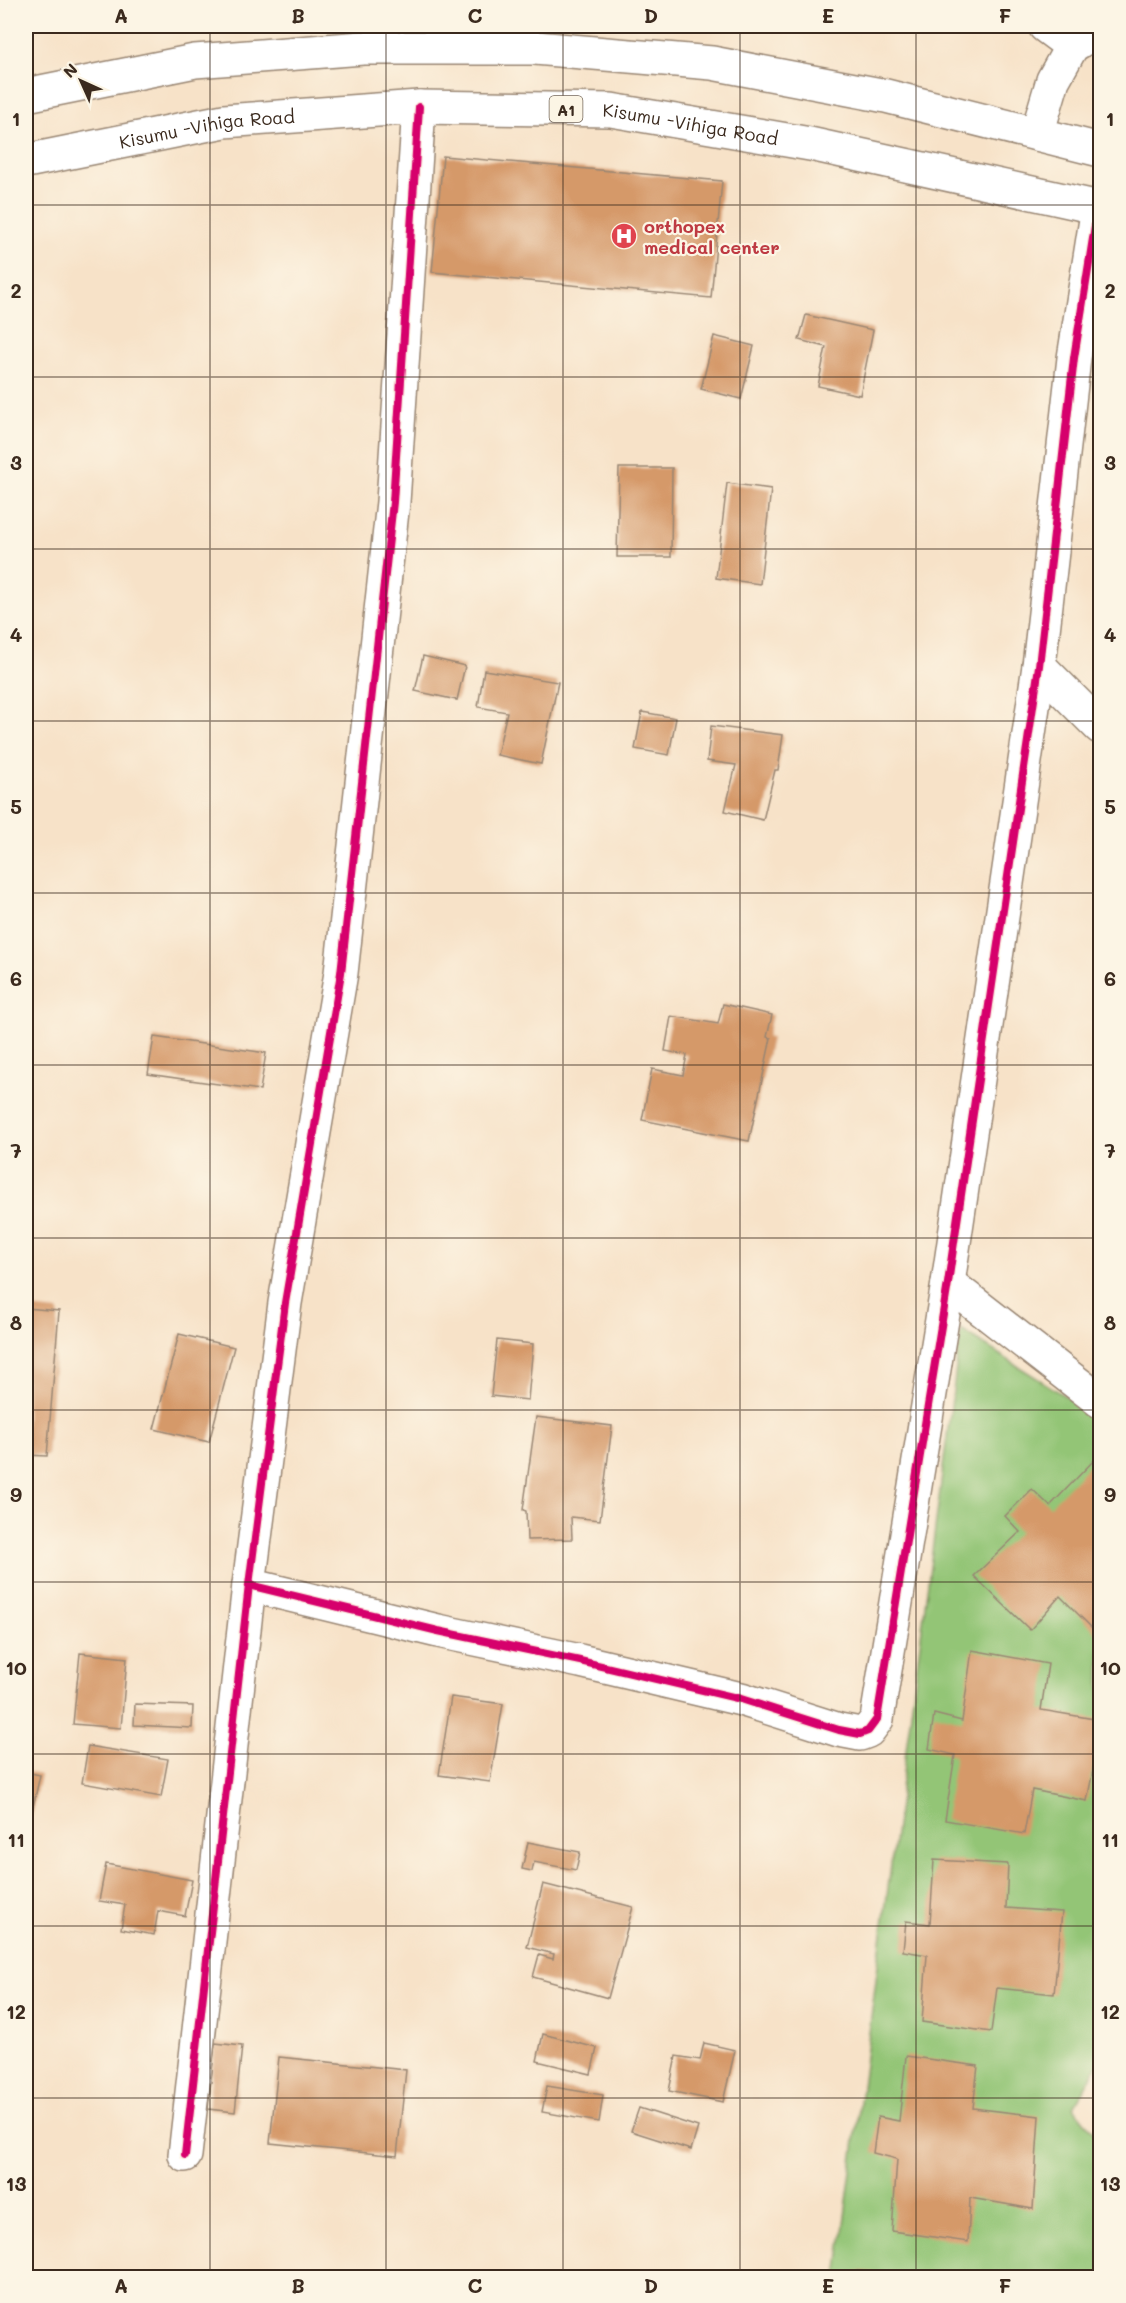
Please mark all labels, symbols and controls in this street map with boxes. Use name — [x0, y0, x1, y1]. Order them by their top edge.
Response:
text: A — [114, 2, 128, 28]
text: B — [291, 2, 305, 28]
text: C — [468, 2, 483, 28]
text: D — [644, 2, 658, 28]
text: E — [822, 2, 834, 28]
text: F — [999, 2, 1012, 28]
north arrow — [51, 51, 111, 111]
text: N — [58, 58, 82, 82]
road number: A1 — [550, 96, 582, 122]
street label: Kisumu -Vihiga Road — [602, 98, 780, 150]
street label: Kisumu -Vihiga Road — [117, 104, 296, 154]
text: 1 — [12, 105, 20, 131]
text: 1 — [1106, 105, 1114, 131]
place label: orthopex medical center — [644, 214, 780, 259]
hospital icon: orthopex medical center — [609, 221, 639, 251]
text: 2 — [10, 277, 22, 303]
text: 2 — [1104, 277, 1116, 303]
text: 3 — [10, 449, 22, 475]
text: 3 — [1104, 449, 1116, 475]
text: 4 — [10, 621, 23, 647]
text: 4 — [1104, 621, 1117, 647]
text: 5 — [10, 793, 22, 819]
text: 5 — [1104, 793, 1116, 819]
text: 6 — [10, 965, 22, 991]
text: 6 — [1104, 965, 1116, 991]
text: 7 — [10, 1137, 22, 1163]
text: 7 — [1104, 1137, 1116, 1163]
text: 8 — [10, 1309, 22, 1335]
text: 8 — [1104, 1309, 1116, 1335]
text: 9 — [10, 1481, 22, 1507]
text: 9 — [1104, 1481, 1116, 1507]
text: 10 — [5, 1654, 27, 1680]
text: 10 — [1099, 1654, 1121, 1680]
text: 11 — [7, 1826, 25, 1852]
text: 11 — [1101, 1826, 1119, 1852]
text: 12 — [6, 1998, 26, 2024]
text: 12 — [1100, 1998, 1120, 2024]
text: 13 — [6, 2170, 26, 2196]
text: 13 — [1100, 2170, 1120, 2196]
text: A — [114, 2272, 128, 2298]
text: B — [291, 2272, 305, 2298]
text: C — [468, 2272, 483, 2298]
text: D — [644, 2272, 658, 2298]
text: E — [822, 2272, 834, 2298]
text: F — [999, 2272, 1012, 2298]

